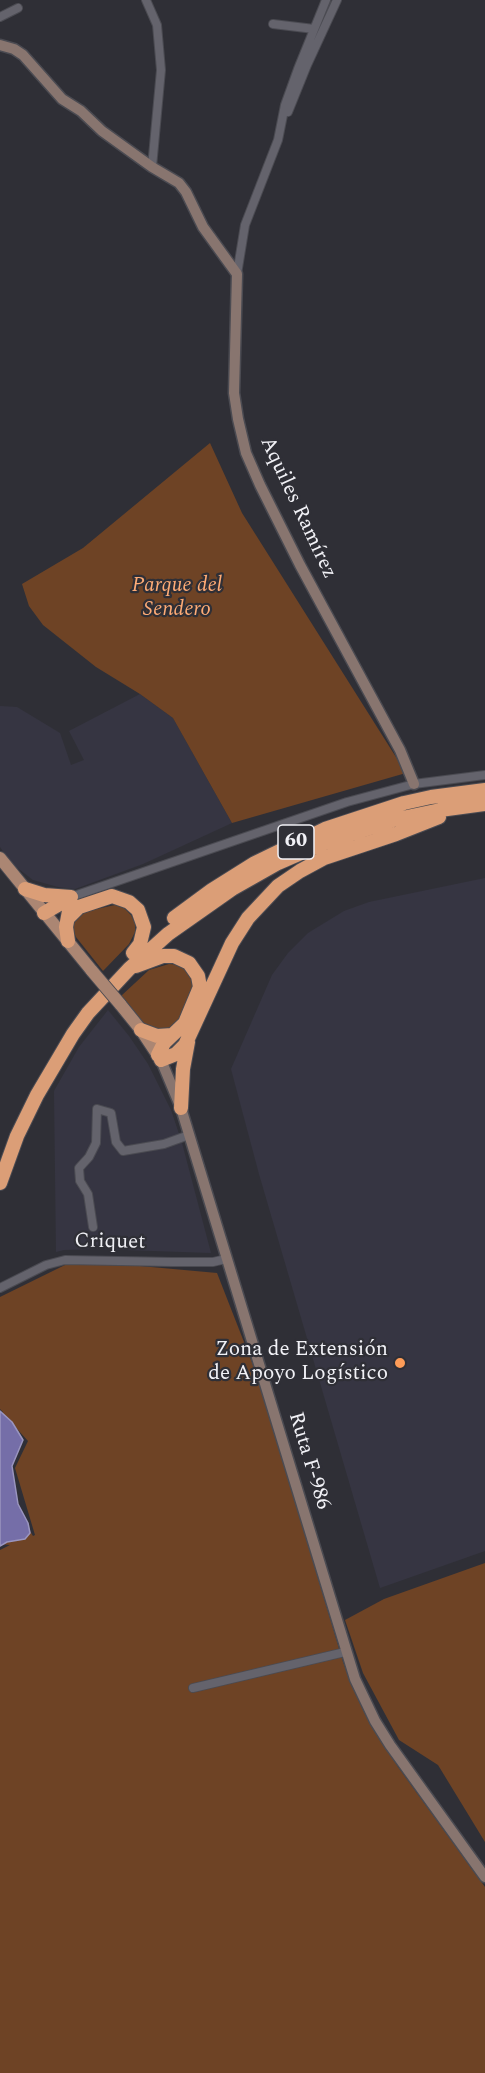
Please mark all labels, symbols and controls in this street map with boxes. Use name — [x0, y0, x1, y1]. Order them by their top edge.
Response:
street label: Aquiles Ramírez — [253, 433, 341, 583]
park label: Parque del Sendero — [132, 574, 222, 624]
road number: 60 — [278, 825, 314, 859]
street label: Criquet — [74, 1230, 146, 1256]
place label: Zona de Extensión de Apoyo Logístico — [208, 1338, 388, 1388]
marker: Zona de Extensión de Apoyo Logístico — [393, 1356, 407, 1370]
street label: Ruta F-986 — [281, 1409, 335, 1513]

